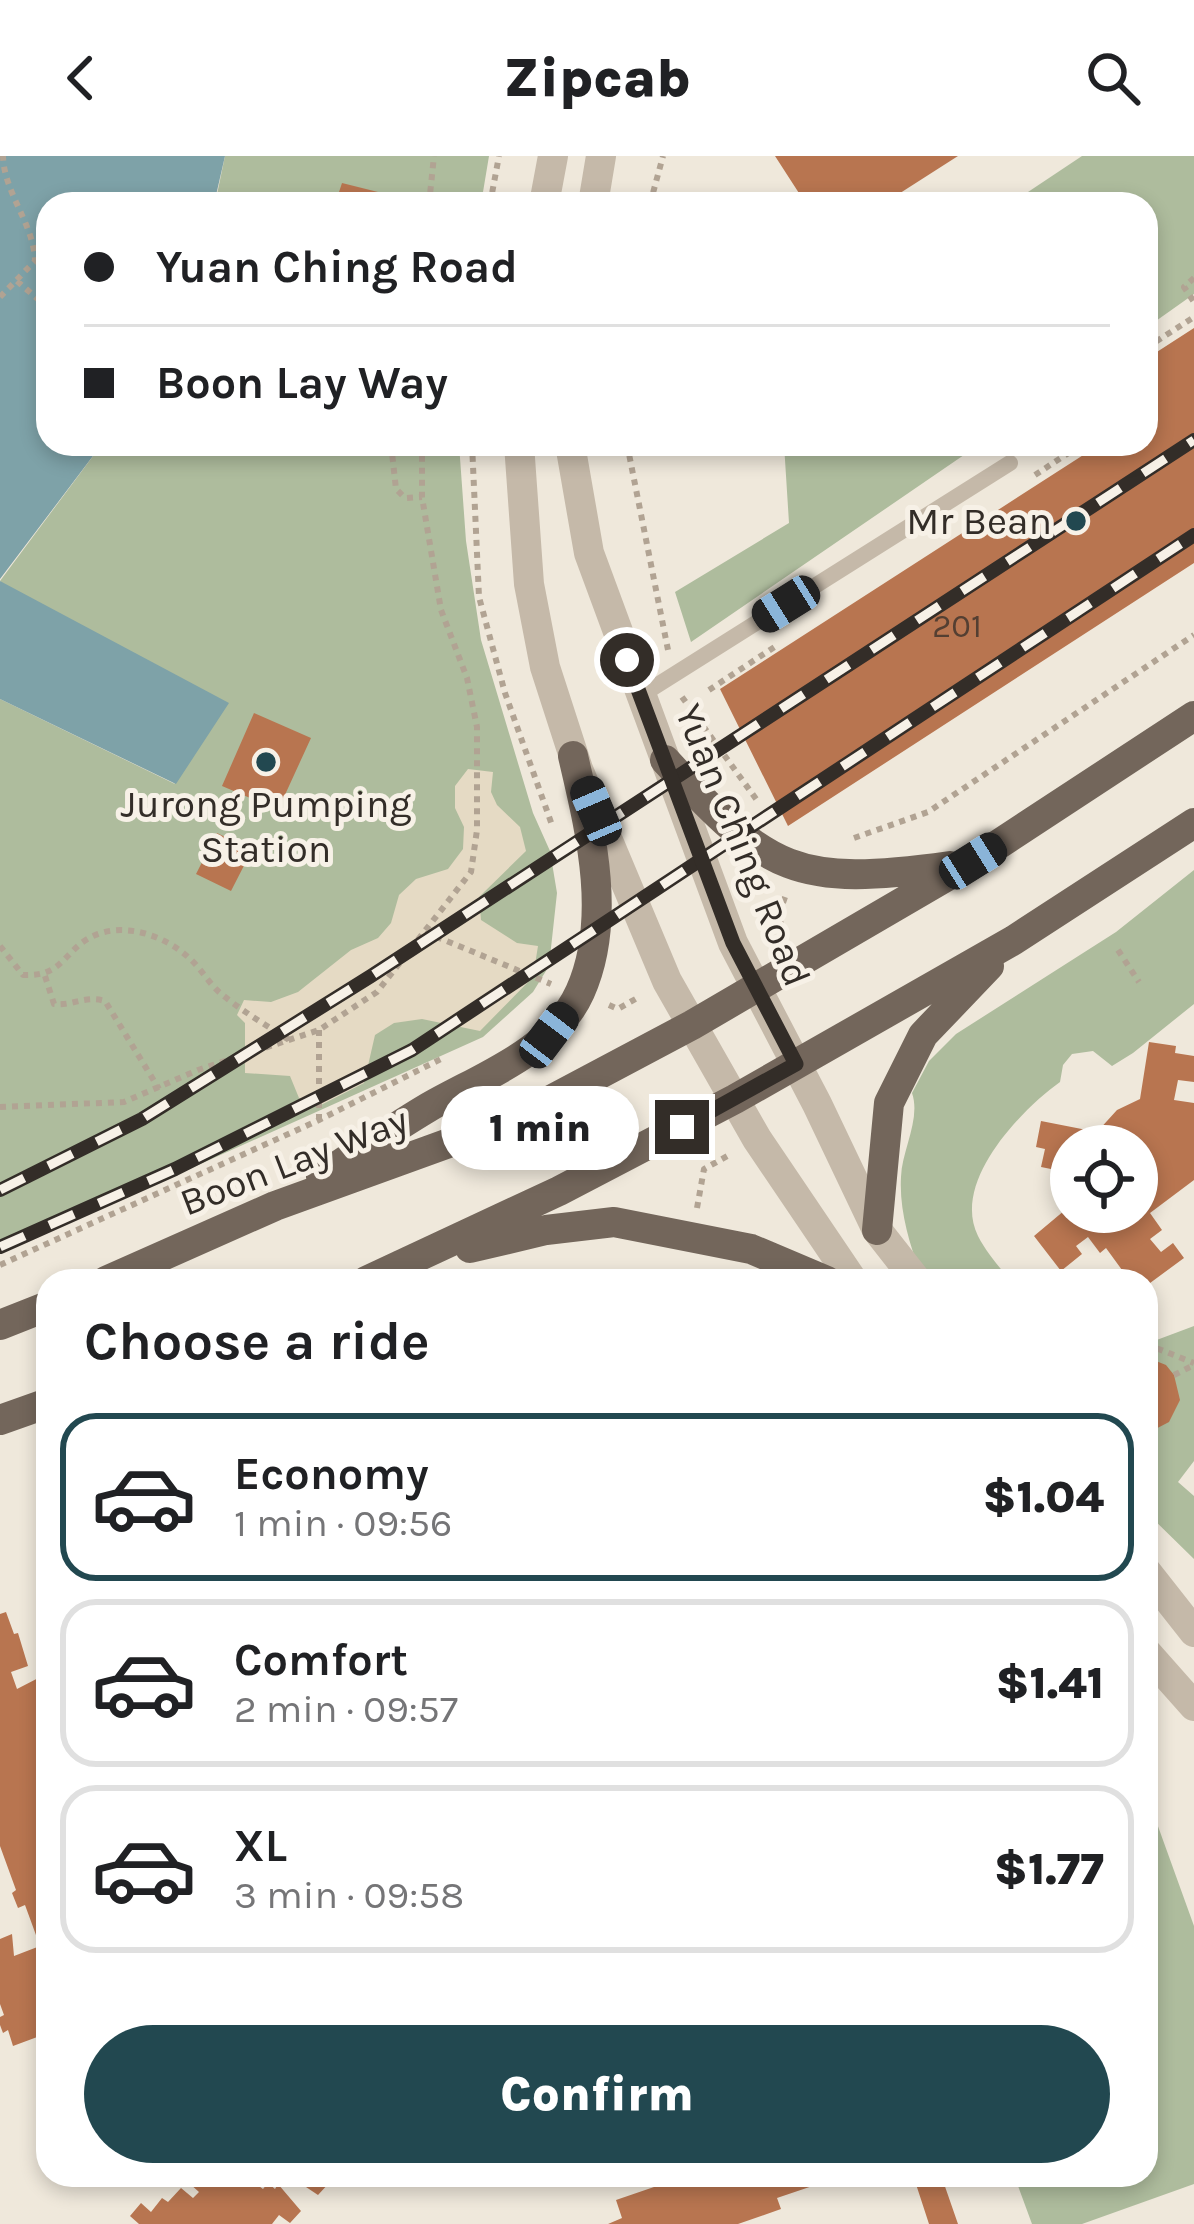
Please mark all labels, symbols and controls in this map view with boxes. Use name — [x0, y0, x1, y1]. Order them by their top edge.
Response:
icon: back — [48, 45, 114, 111]
icon: search — [1080, 45, 1146, 111]
text: Zipcab — [503, 46, 691, 110]
text: Yuan Ching Road — [156, 241, 518, 293]
text: Boon Lay Way — [156, 357, 448, 409]
place label: Mr Bean — [906, 498, 1052, 544]
marker: Mr Bean — [1063, 508, 1089, 534]
car — [746, 570, 826, 638]
house number: 201 — [932, 607, 982, 645]
route start — [600, 633, 654, 687]
street label: Yuan Ching Road — [665, 697, 821, 993]
marker: Jurong Pumping Station — [253, 749, 279, 775]
car — [565, 771, 627, 851]
place label: Jurong Pumping Station — [120, 781, 412, 872]
car — [933, 827, 1013, 895]
car — [513, 995, 585, 1075]
callout: 1 min — [442, 1085, 640, 1169]
street label: Boon Lay Way — [174, 1097, 414, 1225]
route end — [655, 1100, 709, 1154]
text: 1 min — [489, 1105, 591, 1151]
map controls — [1050, 1125, 1158, 1233]
button: locate — [1050, 1125, 1158, 1233]
text: Choose a ride — [84, 1309, 430, 1373]
icon: car — [90, 1443, 198, 1551]
text: Economy — [234, 1448, 429, 1500]
text: $1.04 — [983, 1471, 1104, 1523]
text: 1 min · 09:56 — [234, 1500, 452, 1546]
icon: car — [90, 1629, 198, 1737]
text: Comfort — [234, 1634, 408, 1686]
text: $1.41 — [996, 1657, 1104, 1709]
text: 2 min · 09:57 — [234, 1686, 458, 1732]
icon: car — [90, 1815, 198, 1923]
text: XL — [234, 1820, 287, 1872]
text: $1.77 — [994, 1843, 1104, 1895]
text: 3 min · 09:58 — [234, 1872, 464, 1918]
button: Confirm — [84, 2025, 1110, 2163]

